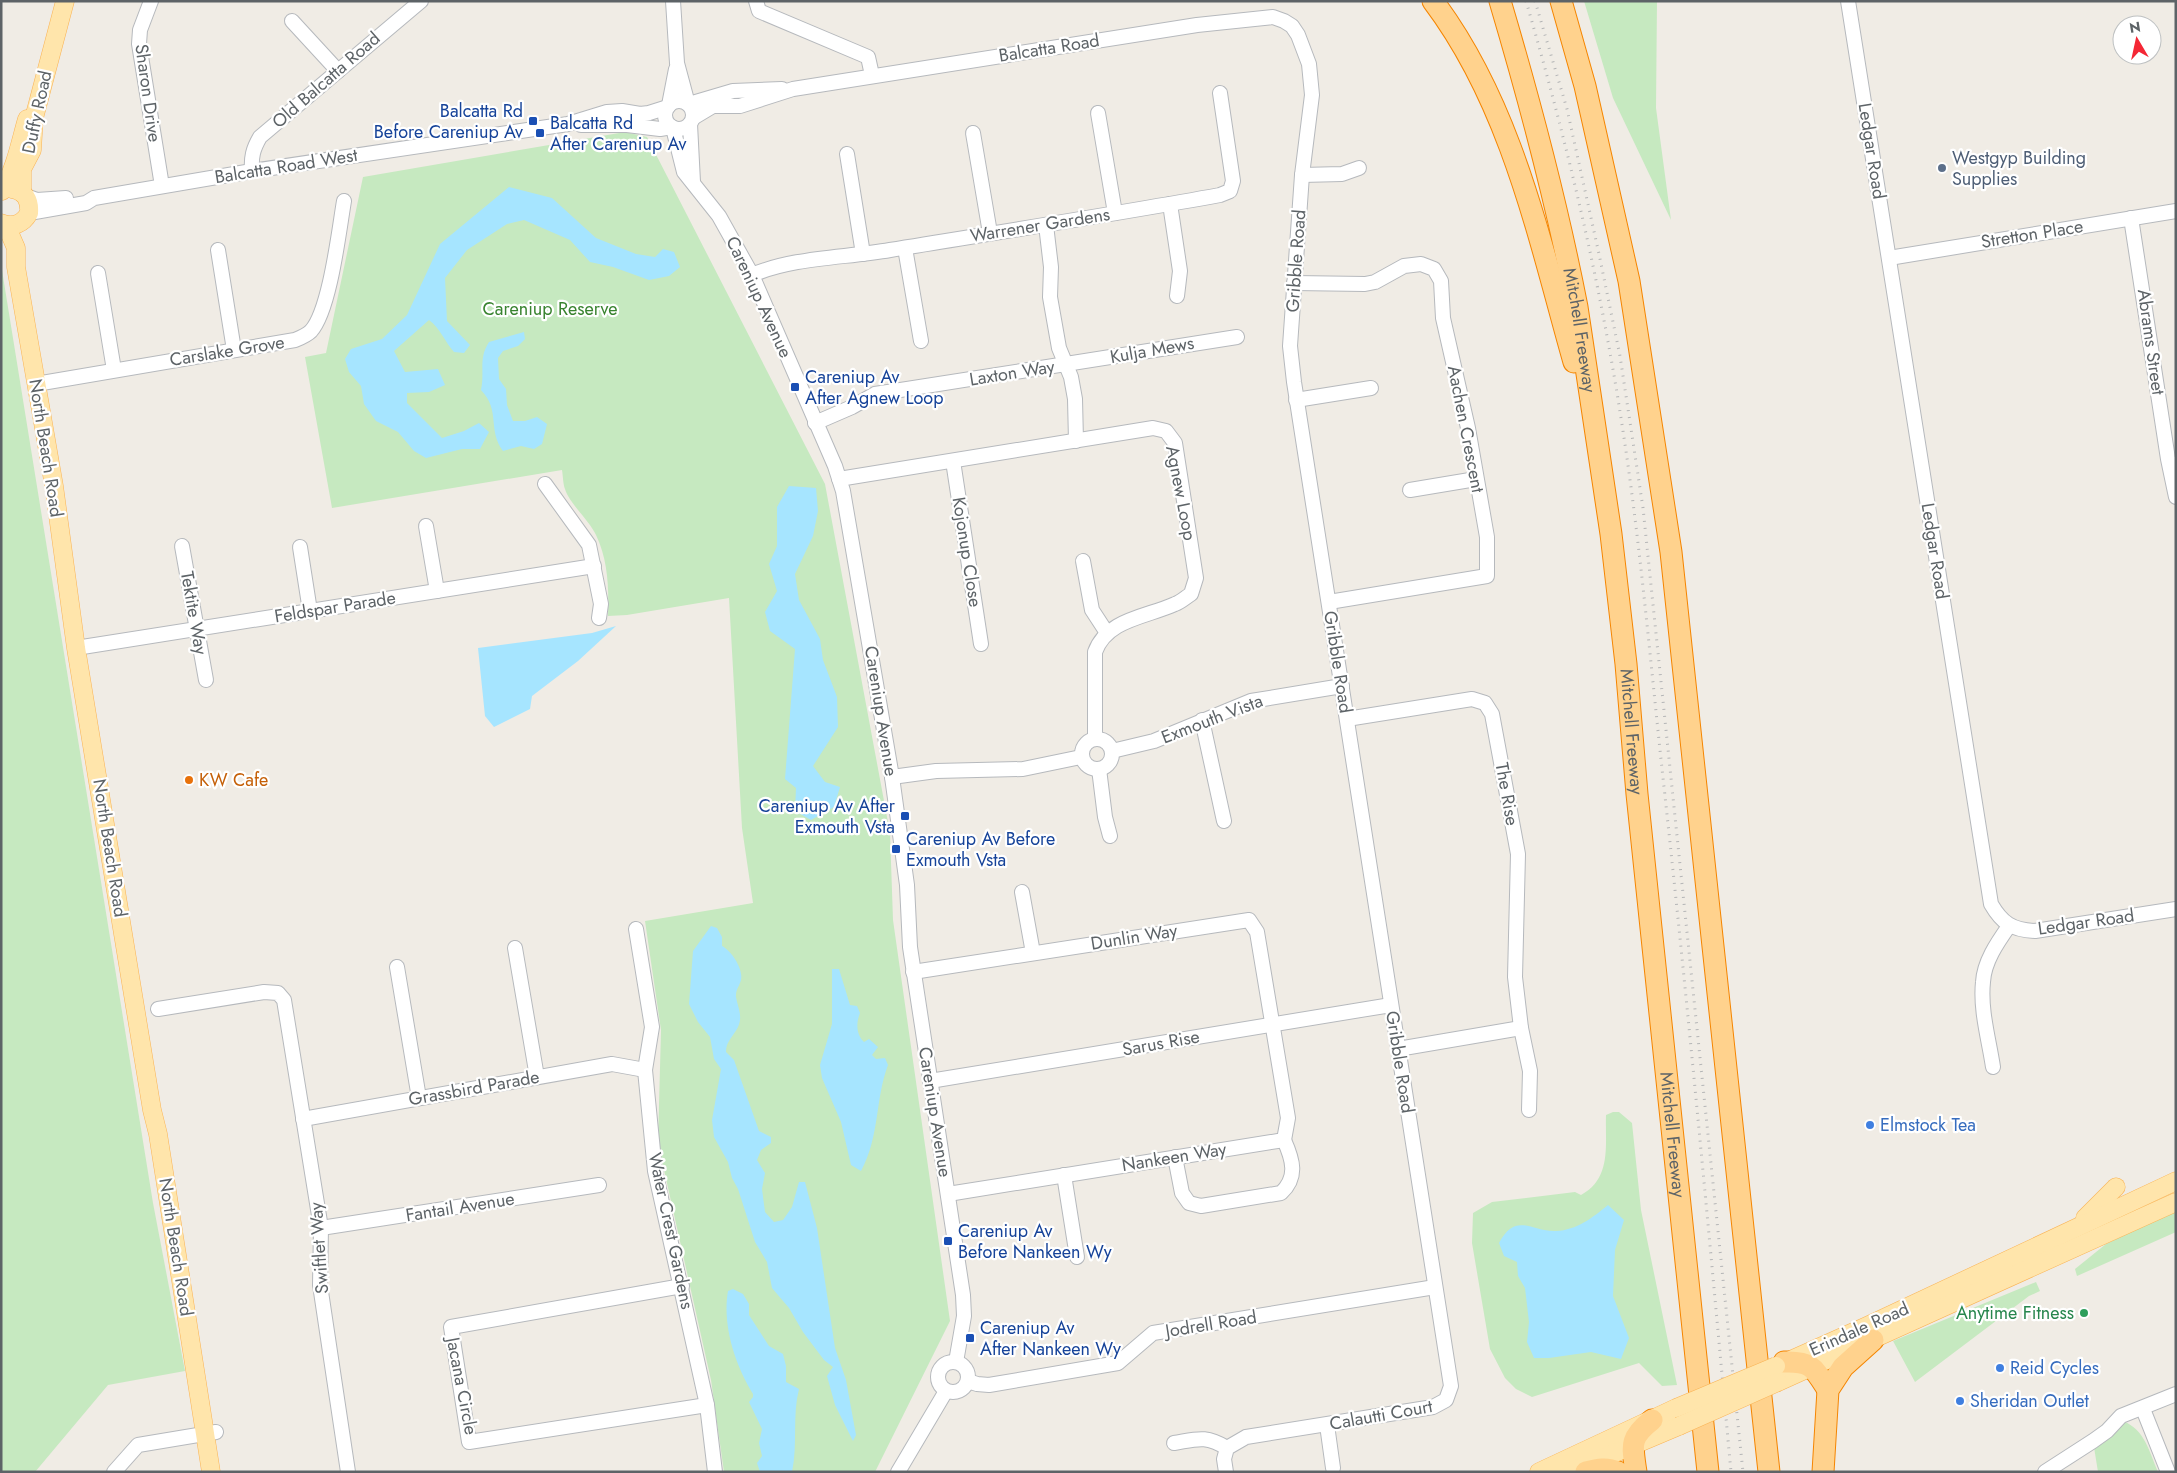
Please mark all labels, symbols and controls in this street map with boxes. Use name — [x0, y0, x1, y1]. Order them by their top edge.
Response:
north arrow — [2112, 15, 2162, 65]
text: N — [2128, 16, 2142, 38]
street label: Old Balcatta Road — [266, 26, 386, 134]
street label: Balcatta Road — [997, 27, 1101, 69]
street label: Sharon Drive — [128, 42, 168, 144]
street label: Duffy Road — [16, 68, 58, 156]
place label: Balcatta Rd Before Careniup Av — [374, 98, 523, 145]
street label: Ledgar Road — [1852, 101, 1892, 201]
place label: Balcatta Rd After Careniup Av — [550, 110, 687, 157]
marker: Balcatta Rd Before Careniup Av — [527, 115, 539, 127]
marker: Balcatta Rd After Careniup Av — [534, 127, 546, 139]
street label: Balcatta Road West — [213, 142, 360, 190]
place label: Westgyp Building Supplies — [1952, 145, 2086, 192]
marker: Westgyp Building Supplies — [1936, 162, 1948, 174]
street label: Warrener Gardens — [968, 201, 1112, 249]
street label: Gribble Road — [1279, 209, 1313, 313]
street label: Stretton Place — [1979, 213, 2085, 255]
street label: Careniup Avenue — [719, 232, 799, 362]
street label: Mitchell Freeway — [1556, 265, 1603, 395]
street label: Abrams Street — [2131, 287, 2171, 397]
park label: Careniup Reserve — [483, 296, 617, 322]
street label: Carslake Grove — [168, 329, 286, 373]
street label: Kulja Mews — [1108, 330, 1196, 370]
street label: Laxton Way — [968, 353, 1056, 393]
street label: Aachen Crescent — [1441, 363, 1491, 496]
place label: Careniup Av After Agnew Loop — [805, 364, 943, 411]
street label: North Beach Road — [22, 377, 70, 519]
marker: Careniup Av After Agnew Loop — [789, 381, 801, 393]
street label: Agnew Loop — [1159, 443, 1203, 543]
street label: Kojonup Close — [945, 495, 989, 609]
street label: Ledgar Road — [1915, 501, 1955, 601]
street label: Tektite Way — [174, 569, 214, 657]
street label: Feldspar Parade — [273, 585, 397, 629]
street label: Gribble Road — [1317, 609, 1359, 715]
street label: Careniup Avenue — [858, 644, 904, 778]
street label: Mitchell Freeway — [1613, 668, 1650, 796]
street label: Exmouth Vista — [1158, 688, 1266, 750]
street label: The Rise — [1489, 760, 1525, 828]
place label: KW Cafe — [199, 767, 268, 793]
marker: KW Cafe — [183, 774, 195, 786]
street label: North Beach Road — [86, 777, 134, 919]
place label: Careniup Av After Exmouth Vsta — [759, 793, 896, 840]
marker: Careniup Av After Exmouth Vsta — [899, 810, 911, 822]
place label: Careniup Av Before Exmouth Vsta — [906, 826, 1055, 873]
marker: Careniup Av Before Exmouth Vsta — [890, 843, 902, 855]
street label: Ledgar Road — [2036, 902, 2136, 942]
street label: Dunlin Way — [1089, 917, 1179, 957]
street label: Gribble Road — [1379, 1009, 1421, 1115]
street label: Sarus Rise — [1120, 1023, 1202, 1063]
street label: Careniup Avenue — [912, 1045, 958, 1179]
street label: Grassbird Parade — [407, 1064, 541, 1112]
street label: Mitchell Freeway — [1653, 1071, 1692, 1199]
place label: Elmstock Tea — [1880, 1112, 1976, 1138]
marker: Elmstock Tea — [1864, 1119, 1876, 1131]
street label: Nankeen Way — [1120, 1136, 1228, 1178]
street label: Water Crest Gardens — [642, 1150, 700, 1312]
street label: North Beach Road — [152, 1176, 200, 1318]
street label: Fantail Avenue — [404, 1186, 516, 1228]
street label: Swiftlet Way — [303, 1201, 335, 1295]
place label: Careniup Av Before Nankeen Wy — [958, 1218, 1112, 1265]
marker: Careniup Av Before Nankeen Wy — [942, 1235, 954, 1247]
street label: Erindale Road — [1805, 1295, 1913, 1363]
place label: Anytime Fitness — [1956, 1300, 2074, 1326]
street label: Jodrell Road — [1162, 1304, 1259, 1344]
marker: Anytime Fitness — [2078, 1307, 2090, 1319]
place label: Careniup Av After Nankeen Wy — [980, 1315, 1121, 1362]
marker: Careniup Av After Nankeen Wy — [964, 1332, 976, 1344]
street label: Jacana Circle — [439, 1333, 484, 1437]
place label: Reid Cycles — [2010, 1355, 2099, 1381]
marker: Reid Cycles — [1994, 1362, 2006, 1374]
place label: Sheridan Outlet — [1970, 1388, 2090, 1414]
street label: Calautti Court — [1328, 1393, 1435, 1437]
marker: Sheridan Outlet — [1954, 1395, 1966, 1407]

